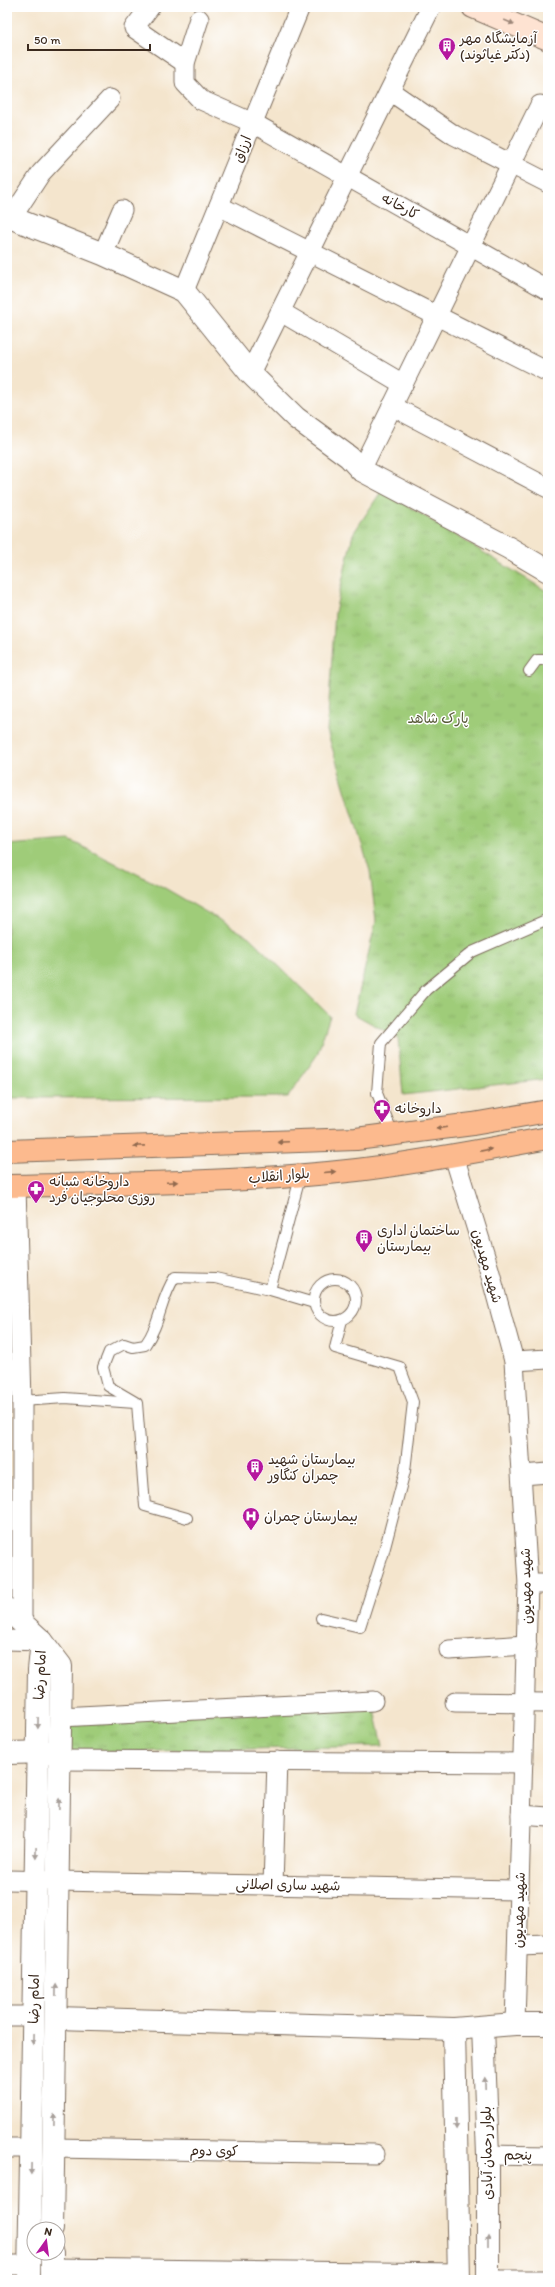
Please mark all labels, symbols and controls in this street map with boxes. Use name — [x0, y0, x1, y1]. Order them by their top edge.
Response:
one-way arrow — [503, 20, 515, 26]
scale bar — [28, 26, 150, 52]
place label: آزمایشگاه مهر (دکتر غیاثوند) — [459, 30, 537, 63]
text: 50 m — [34, 33, 60, 47]
building icon: آزمایشگاه مهر (دکتر غیاثوند) — [437, 36, 457, 61]
street label: ارزاق — [229, 133, 255, 165]
street label: کارخانه — [378, 189, 422, 223]
park label: پارک شاهد — [407, 710, 469, 728]
pharmacy icon: داروخانه — [372, 1098, 392, 1123]
place label: داروخانه — [395, 1100, 442, 1118]
one-way arrow — [434, 1125, 447, 1132]
one-way arrow — [277, 1139, 289, 1146]
one-way arrow — [133, 1143, 145, 1150]
one-way arrow — [480, 1147, 492, 1153]
street label: بلوار انقلاب — [248, 1165, 310, 1187]
one-way arrow — [324, 1168, 336, 1175]
place label: داروخانه شبانه روزی محلوجیان فرد — [49, 1173, 155, 1207]
pharmacy icon: داروخانه شبانه روزی محلوجیان فرد — [26, 1179, 46, 1204]
one-way arrow — [166, 1179, 179, 1185]
place label: ساختمان اداری بیمارستان — [377, 1222, 460, 1255]
street label: شهید مهدیون — [468, 1227, 506, 1305]
building icon: ساختمان اداری بیمارستان — [354, 1228, 374, 1253]
place label: بیمارستان شهید چمران کنگاور — [267, 1451, 356, 1485]
building icon: بیمارستان شهید چمران کنگاور — [245, 1457, 265, 1482]
hospital icon: بیمارستان چمران — [241, 1506, 261, 1531]
place label: بیمارستان چمران — [264, 1508, 358, 1526]
street label: شهید مهدیون — [517, 1548, 535, 1624]
street label: امام رضا — [30, 1650, 52, 1700]
one-way arrow — [35, 1717, 41, 1730]
one-way arrow — [56, 1797, 62, 1810]
one-way arrow — [33, 1847, 39, 1860]
street label: شهید مهدیون — [509, 1872, 529, 1948]
street label: شهید ساری اصلانی — [235, 1876, 341, 1894]
street label: امام رضا — [25, 1974, 45, 2024]
one-way arrow — [53, 1983, 59, 1996]
one-way arrow — [30, 2033, 36, 2046]
one-way arrow — [482, 2076, 488, 2089]
street label: بلوار رحمان آبادی — [478, 2106, 496, 2200]
one-way arrow — [51, 2113, 57, 2126]
one-way arrow — [453, 2118, 459, 2131]
street label: کوی دوم — [189, 2142, 239, 2162]
street label: پنجم — [504, 2146, 532, 2166]
one-way arrow — [28, 2163, 34, 2176]
north arrow — [26, 2221, 66, 2261]
text: N — [43, 2225, 53, 2239]
one-way arrow — [485, 2234, 491, 2247]

